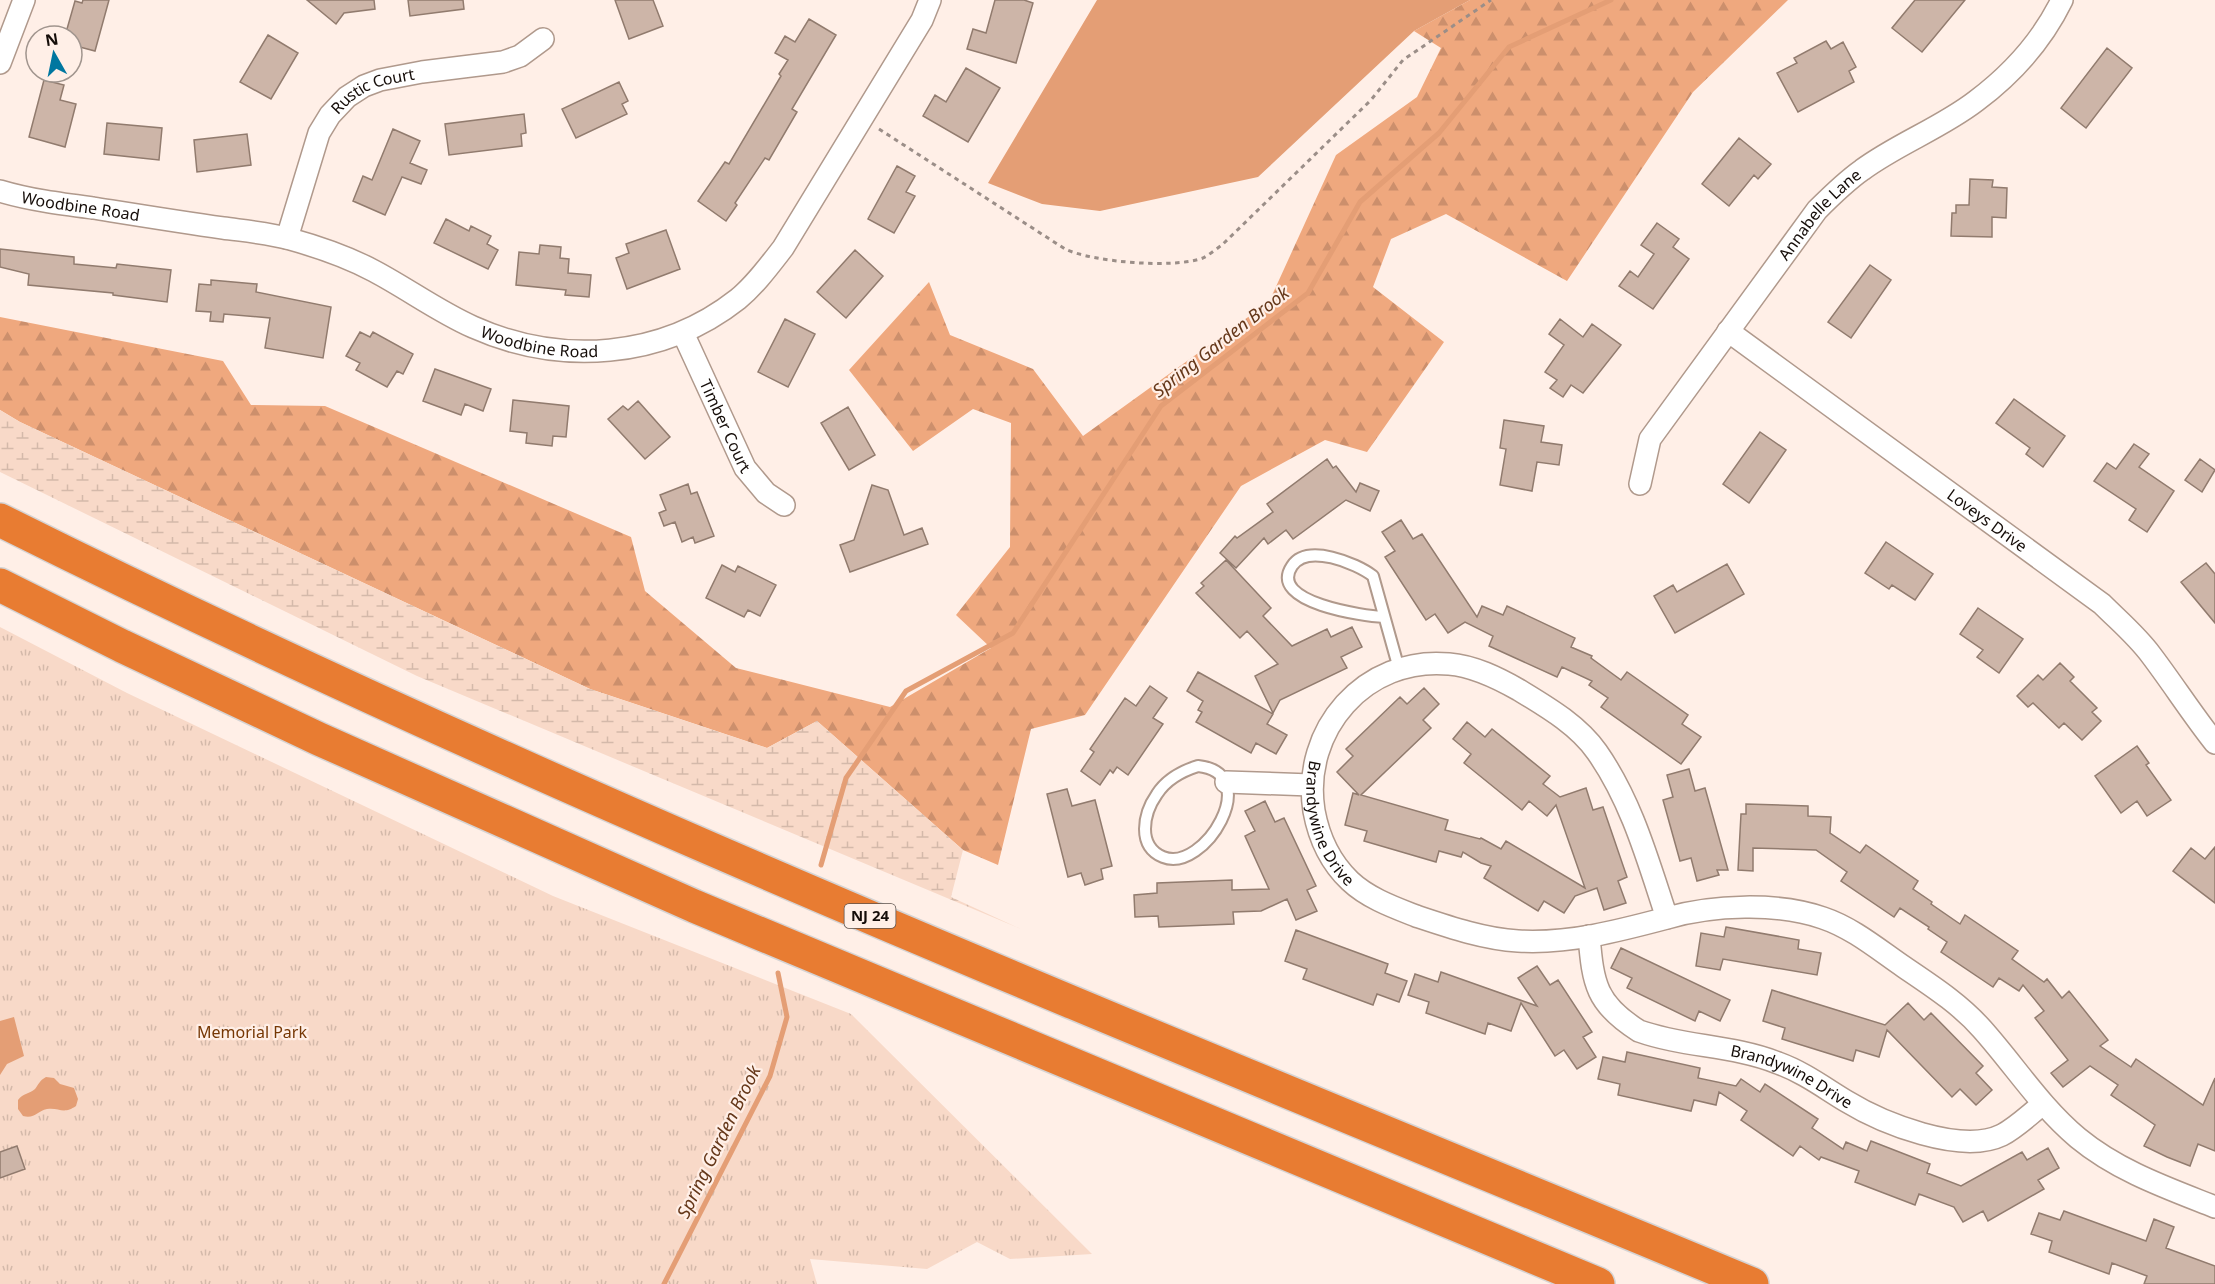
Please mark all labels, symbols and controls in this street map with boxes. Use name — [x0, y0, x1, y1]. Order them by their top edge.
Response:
north arrow — [24, 24, 84, 84]
text: N — [44, 27, 60, 51]
street label: Rustic Court — [326, 63, 416, 119]
street label: Annabelle Lane — [1773, 164, 1865, 264]
street label: Woodbine Road — [19, 186, 141, 226]
water label: Spring Garden Brook — [1147, 280, 1295, 402]
street label: Woodbine Road — [478, 320, 599, 362]
street label: Timber Court — [695, 376, 756, 478]
street label: Loveys Drive — [1943, 484, 2032, 557]
street label: Brandywine Drive — [1301, 759, 1359, 891]
road number: NJ 24 — [844, 904, 896, 928]
park label: Memorial Park — [197, 1021, 307, 1043]
street label: Brandywine Drive — [1729, 1039, 1857, 1114]
water label: Spring Garden Brook — [671, 1060, 766, 1222]

